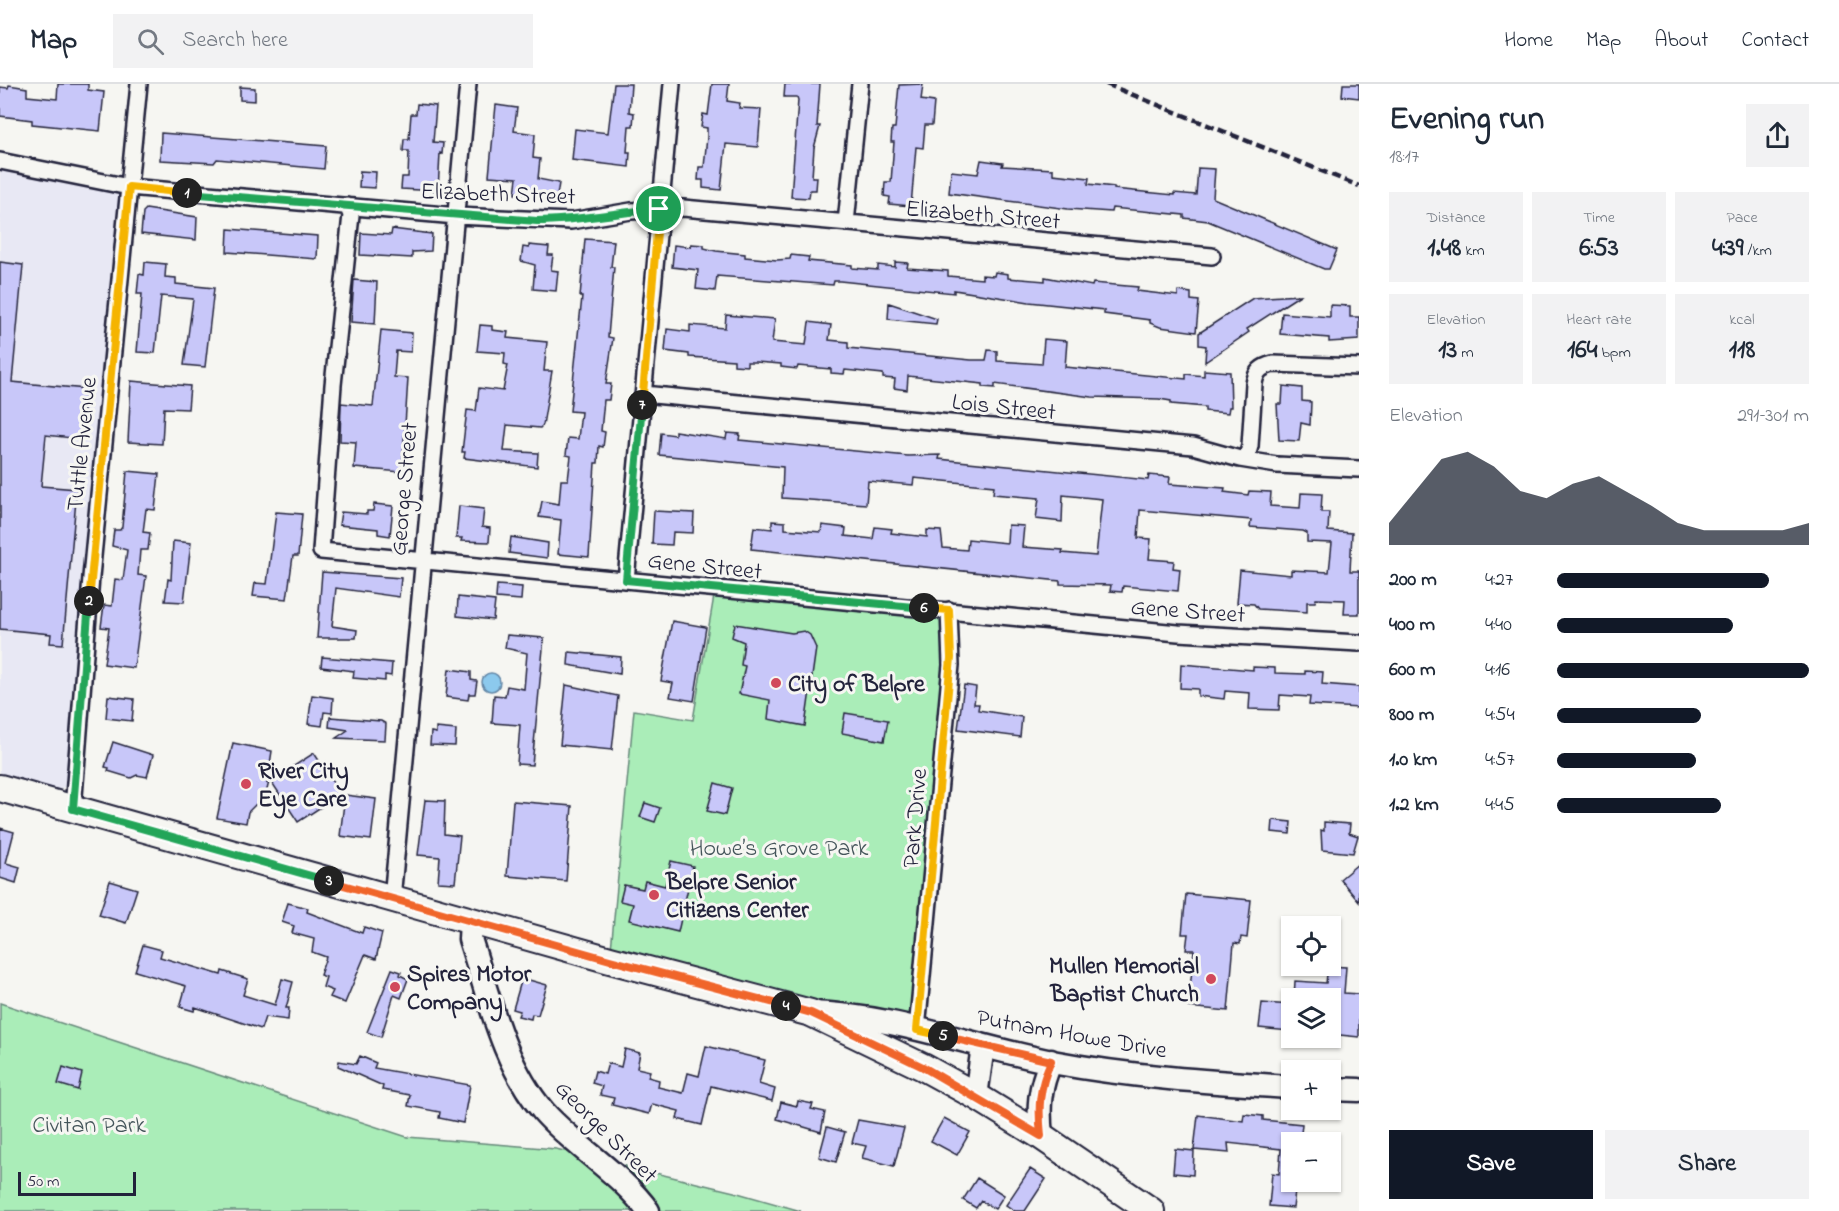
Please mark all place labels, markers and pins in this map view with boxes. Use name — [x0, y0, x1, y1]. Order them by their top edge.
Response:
pin: 1 — [172, 178, 202, 208]
pin — [633, 183, 684, 234]
pin: 7 — [627, 390, 657, 420]
pin: 2 — [74, 586, 104, 616]
pin: 6 — [909, 593, 939, 623]
place label: City of Belpre — [788, 668, 926, 704]
marker: City of Belpre — [769, 676, 783, 690]
place label: River City Eye Care — [258, 755, 349, 819]
marker: River City Eye Care — [239, 777, 253, 791]
pin: 3 — [314, 866, 344, 896]
place label: Belpre Senior Citizens Center — [665, 866, 809, 929]
marker: Belpre Senior Citizens Center — [647, 888, 661, 902]
place label: Mullen Memorial Baptist Church — [1049, 950, 1199, 1013]
place label: Spires Motor Company — [407, 958, 532, 1022]
marker: Mullen Memorial Baptist Church — [1204, 972, 1218, 986]
marker: Spires Motor Company — [388, 980, 402, 994]
pin: 4 — [771, 991, 801, 1021]
pin: 5 — [928, 1021, 958, 1051]

